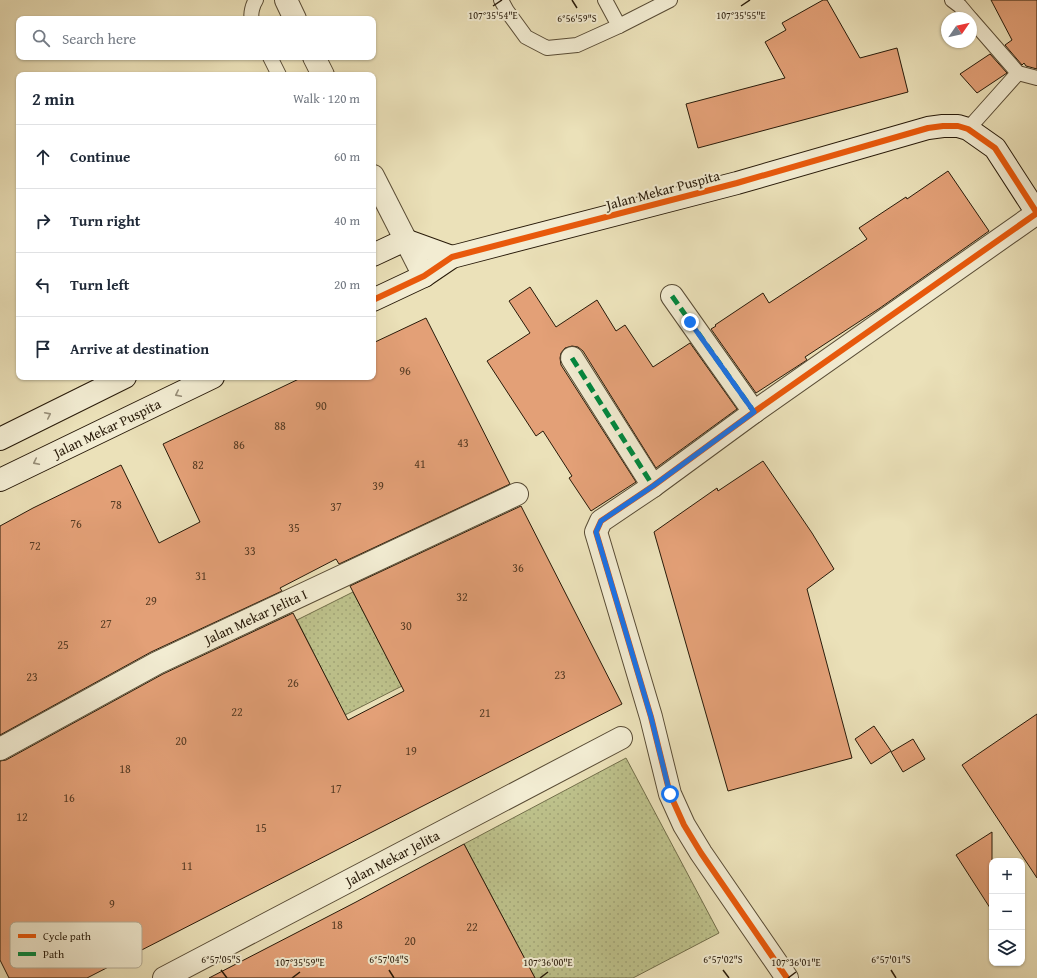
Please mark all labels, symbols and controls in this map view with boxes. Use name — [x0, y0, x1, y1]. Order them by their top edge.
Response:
text: 107°35'54"E — [468, 8, 518, 23]
text: 107°35'55"E — [716, 8, 766, 23]
text: 6°56'59"S — [557, 11, 597, 26]
north arrow — [941, 12, 977, 48]
search box — [16, 16, 376, 60]
icon: search — [30, 27, 52, 49]
text: Search here — [62, 28, 136, 49]
text: 2 min — [32, 86, 74, 111]
text: Walk · 120 m — [293, 89, 360, 108]
icon: ahead — [32, 146, 54, 168]
text: Continue — [70, 146, 131, 167]
text: 60 m — [334, 147, 360, 166]
street label: Jalan Mekar Puspita — [602, 165, 722, 215]
icon: right — [32, 210, 54, 232]
text: Turn right — [70, 210, 141, 231]
text: 40 m — [334, 211, 360, 230]
icon: left — [32, 274, 54, 296]
text: Turn left — [70, 274, 129, 295]
text: 20 m — [334, 275, 360, 294]
route end — [681, 313, 699, 331]
icon: arrive — [32, 338, 54, 360]
text: Arrive at destination — [70, 338, 209, 359]
house number: 96 — [399, 362, 411, 379]
one-way arrow — [175, 389, 182, 397]
street label: Jalan Mekar Puspita — [48, 394, 164, 464]
house number: 90 — [315, 397, 327, 414]
one-way arrow — [43, 412, 51, 420]
house number: 88 — [274, 417, 286, 434]
house number: 43 — [457, 434, 469, 451]
house number: 86 — [233, 436, 245, 453]
house number: 41 — [414, 455, 426, 472]
house number: 82 — [192, 456, 204, 473]
one-way arrow — [32, 457, 40, 465]
house number: 39 — [372, 477, 384, 494]
house number: 78 — [110, 496, 122, 513]
house number: 37 — [330, 498, 342, 515]
house number: 76 — [70, 515, 82, 532]
house number: 35 — [288, 519, 300, 536]
house number: 72 — [29, 537, 41, 554]
house number: 33 — [244, 542, 256, 559]
house number: 36 — [512, 559, 524, 576]
house number: 31 — [195, 567, 207, 584]
street label: Jalan Mekar Jelita I — [199, 584, 310, 650]
house number: 32 — [456, 588, 468, 605]
house number: 29 — [145, 592, 157, 609]
house number: 27 — [100, 615, 112, 632]
house number: 30 — [400, 617, 412, 634]
house number: 25 — [57, 636, 69, 653]
house number: 23 — [554, 666, 566, 683]
house number: 23 — [26, 668, 38, 685]
house number: 26 — [287, 674, 299, 691]
house number: 22 — [231, 703, 243, 720]
house number: 21 — [479, 704, 491, 721]
house number: 20 — [175, 732, 187, 749]
house number: 19 — [405, 742, 417, 759]
house number: 18 — [119, 760, 131, 777]
house number: 17 — [330, 780, 342, 797]
route start — [661, 785, 679, 803]
house number: 16 — [63, 789, 75, 806]
house number: 12 — [16, 808, 28, 825]
house number: 15 — [255, 819, 267, 836]
street label: Jalan Mekar Jelita — [340, 825, 443, 892]
house number: 11 — [181, 857, 193, 874]
map controls — [989, 858, 1025, 966]
button: + — [989, 858, 1025, 894]
button: − — [989, 894, 1025, 930]
house number: 9 — [109, 895, 115, 912]
house number: 18 — [331, 916, 343, 933]
house number: 22 — [466, 918, 478, 935]
legend — [10, 922, 142, 968]
text: Cycle path — [43, 928, 92, 944]
button: layers — [989, 930, 1025, 966]
house number: 20 — [404, 932, 416, 949]
text: Path — [43, 946, 65, 962]
text: 6°57'05"S — [201, 952, 241, 967]
text: 6°57'04"S — [369, 952, 409, 967]
text: 6°57'02"S — [703, 952, 743, 967]
text: 6°57'01"S — [871, 952, 911, 967]
text: 107°35'59"E — [275, 955, 325, 970]
text: 107°36'00"E — [523, 955, 573, 970]
text: 107°36'01"E — [771, 955, 821, 970]

